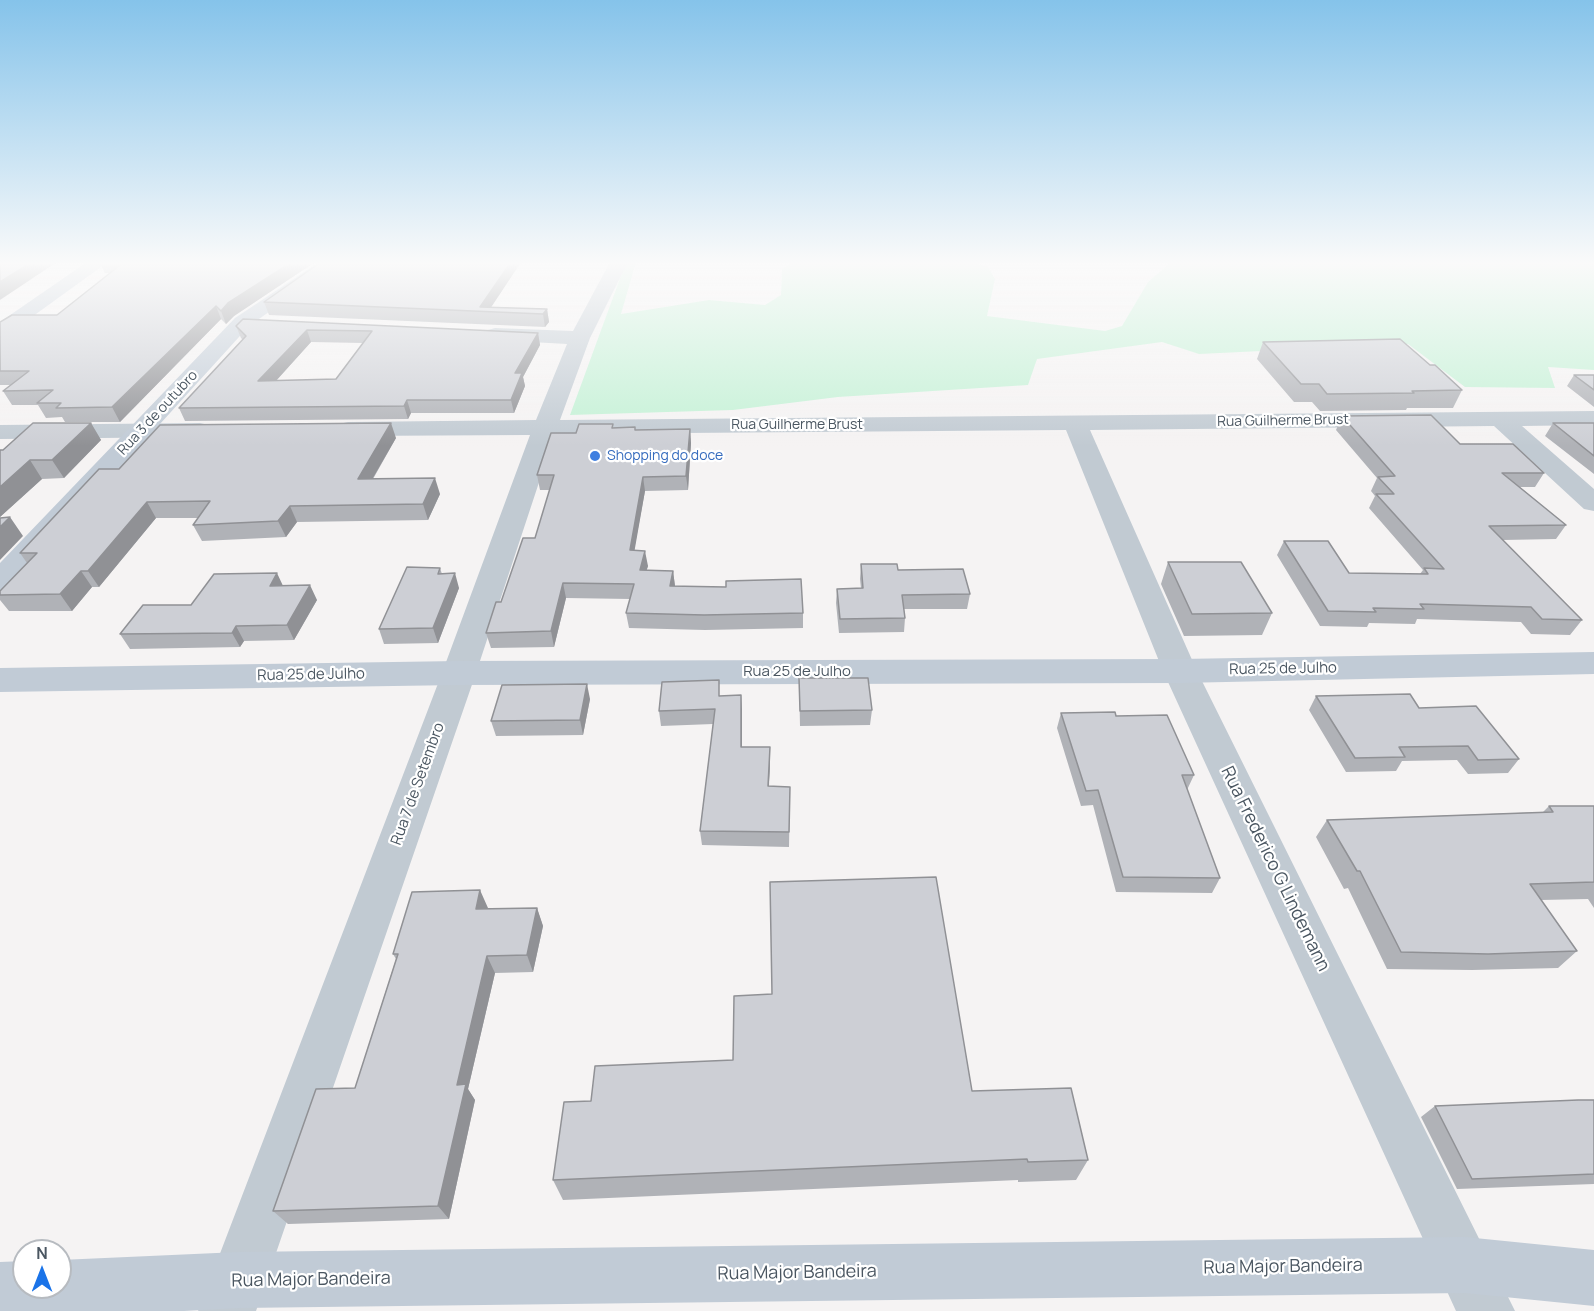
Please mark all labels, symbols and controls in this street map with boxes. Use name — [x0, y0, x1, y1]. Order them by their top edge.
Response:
street label: Rua 3 de outubro — [115, 367, 201, 459]
street label: Rua Guilherme Brust — [1217, 411, 1349, 431]
street label: Rua Guilherme Brust — [731, 417, 863, 433]
place label: Shopping do doce — [607, 448, 723, 464]
marker: Shopping do doce — [588, 449, 602, 463]
street label: Rua 25 de Julho — [1229, 659, 1337, 679]
street label: Rua 25 de Julho — [743, 663, 851, 681]
street label: Rua 25 de Julho — [257, 665, 365, 685]
street label: Rua 7 de Setembro — [388, 720, 448, 848]
street label: Rua Frederico G Lindemann — [1216, 763, 1334, 975]
north arrow — [12, 1239, 72, 1299]
text: N — [36, 1242, 48, 1264]
street label: Rua Major Bandeira — [1203, 1255, 1363, 1279]
street label: Rua Major Bandeira — [717, 1261, 877, 1285]
street label: Rua Major Bandeira — [231, 1268, 391, 1292]

